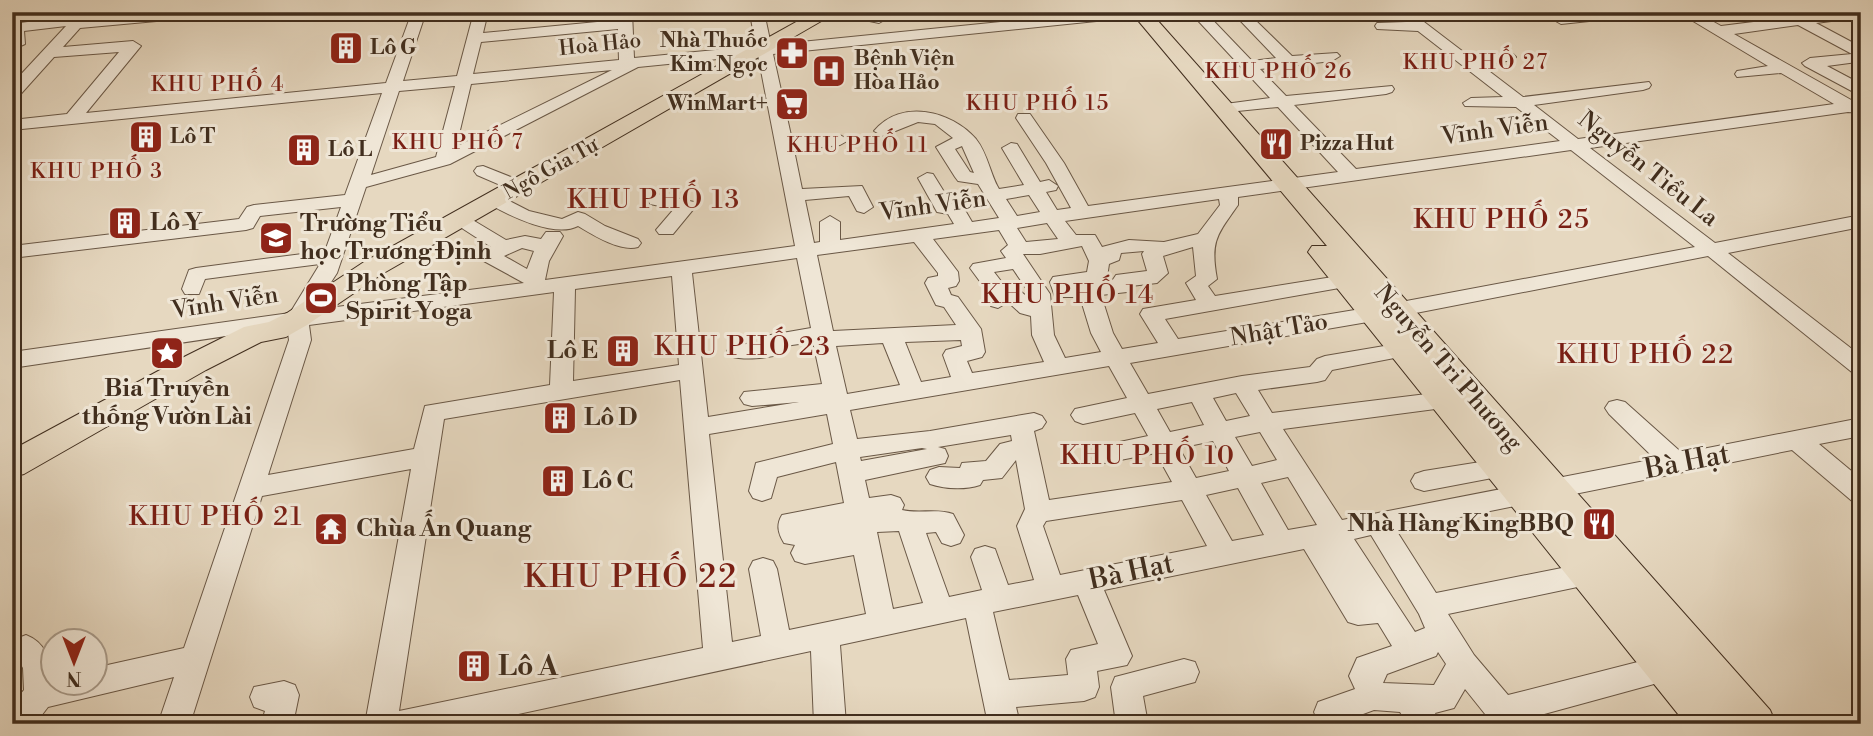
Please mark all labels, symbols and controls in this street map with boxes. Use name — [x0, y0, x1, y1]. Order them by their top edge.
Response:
street label: Hoà Hảo — [557, 28, 643, 62]
place label: Nhà Thuốc Kim Ngọc — [660, 28, 768, 78]
building icon: Lô G — [327, 29, 365, 67]
pharmacy icon: Nhà Thuốc Kim Ngọc — [773, 34, 811, 72]
place label: Lô G — [370, 35, 417, 61]
district label: KHU PHỐ 27 — [1403, 45, 1549, 76]
place label: Bệnh Viện Hòa Hảo — [854, 46, 955, 96]
hospital icon: Bệnh Viện Hòa Hảo — [810, 52, 848, 90]
district label: KHU PHỐ 26 — [1205, 54, 1353, 85]
district label: KHU PHỐ 4 — [151, 67, 285, 98]
supermarket icon: WinMart+ — [773, 85, 811, 123]
district label: KHU PHỐ 15 — [966, 86, 1110, 117]
place label: WinMart+ — [665, 91, 768, 117]
street label: Nguyễn Tiểu La — [1572, 105, 1725, 234]
street label: Vĩnh Viễn — [1439, 108, 1550, 152]
building icon: Lô T — [127, 118, 165, 156]
place label: Lô T — [170, 124, 215, 150]
district label: KHU PHỐ 7 — [392, 125, 524, 156]
restaurant icon: Pizza Hut — [1257, 125, 1295, 163]
district label: KHU PHỐ 11 — [787, 128, 929, 159]
building icon: Lô L — [285, 131, 323, 169]
place label: Pizza Hut — [1300, 131, 1394, 157]
street label: Ngô Gia Tự — [499, 132, 604, 206]
place label: Lô L — [328, 137, 372, 163]
district label: KHU PHỐ 3 — [30, 154, 164, 185]
district label: KHU PHỐ 13 — [567, 179, 741, 216]
street label: Vĩnh Viễn — [877, 184, 988, 228]
district label: KHU PHỐ 25 — [1413, 199, 1591, 236]
building icon: Lô Y — [106, 204, 144, 242]
place label: Lô Y — [150, 208, 203, 238]
place label: Trường Tiểu học Trương Định — [300, 209, 492, 267]
school or university icon: Trường Tiểu học Trương Định — [257, 219, 295, 257]
place label: Phòng Tập Spirit Yoga — [346, 269, 473, 327]
district label: KHU PHỐ 14 — [981, 274, 1155, 311]
sports icon: Phòng Tập Spirit Yoga — [302, 279, 340, 317]
street label: Nguyễn Tri Phương — [1368, 279, 1529, 458]
street label: Vĩnh Viễn — [169, 280, 280, 326]
street label: Nhật Tảo — [1228, 307, 1330, 353]
district label: KHU PHỐ 23 — [654, 326, 832, 363]
building icon: Lô E — [604, 332, 642, 370]
place icon: Bia Truyền thống Vườn Lài — [148, 334, 186, 372]
district label: KHU PHỐ 22 — [1557, 334, 1735, 371]
place label: Lô E — [547, 336, 598, 366]
place label: Bia Truyền thống Vườn Lài — [82, 374, 252, 432]
building icon: Lô D — [541, 399, 579, 437]
place label: Lô D — [584, 403, 637, 433]
district label: KHU PHỐ 10 — [1060, 435, 1236, 472]
street label: Bà Hạt — [1640, 437, 1733, 488]
building icon: Lô C — [539, 462, 577, 500]
place label: Lô C — [582, 466, 633, 496]
district label: KHU PHỐ 21 — [129, 496, 303, 533]
restaurant icon: Nhà Hàng KingBBQ — [1580, 505, 1618, 543]
place label: Chùa Ấn Quang — [356, 509, 532, 544]
place label: Nhà Hàng KingBBQ — [1347, 509, 1574, 539]
temple icon: Chùa Ấn Quang — [312, 510, 350, 548]
street label: Bà Hạt — [1084, 546, 1177, 598]
district label: KHU PHỐ 22 — [524, 551, 738, 597]
north arrow — [38, 628, 108, 698]
building icon: Lô A — [455, 647, 493, 685]
place label: Lô A — [498, 649, 559, 684]
text: N — [66, 666, 82, 690]

